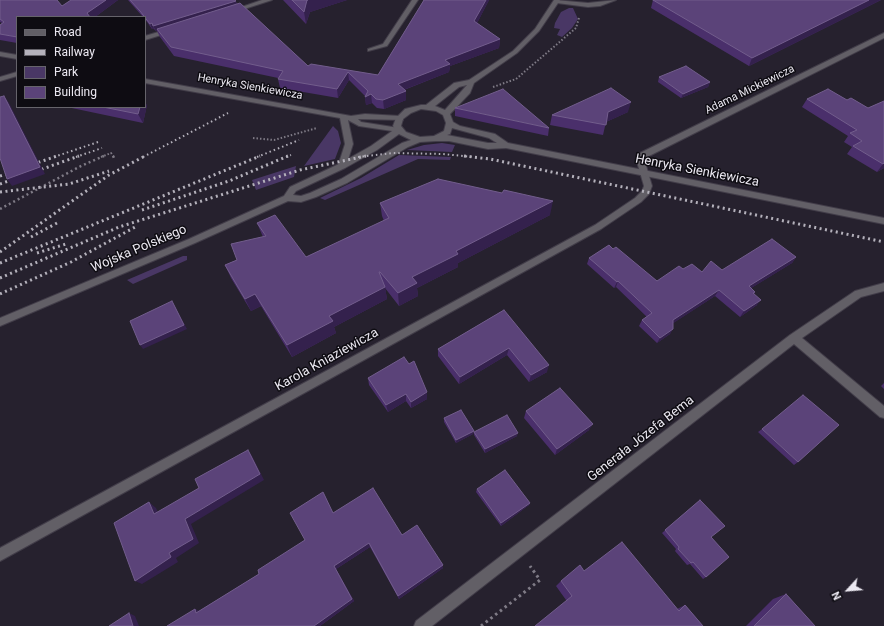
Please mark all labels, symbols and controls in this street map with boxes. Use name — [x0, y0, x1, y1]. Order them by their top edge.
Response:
legend — [16, 16, 146, 108]
text: Road — [54, 25, 82, 39]
text: Railway — [54, 45, 95, 59]
street label: Adama Mickiewicza — [703, 63, 797, 117]
text: Park — [54, 65, 78, 79]
street label: Henryka Sienkiewicza — [196, 71, 304, 103]
text: Building — [54, 85, 97, 99]
street label: Henryka Sienkiewicza — [634, 151, 760, 191]
street label: Wojska Polskiego — [89, 222, 189, 276]
street label: Karola Kniaziewicza — [273, 325, 381, 395]
street label: Generała Józefa Bema — [585, 393, 697, 485]
north arrow — [828, 570, 868, 610]
text: N — [829, 589, 844, 602]

